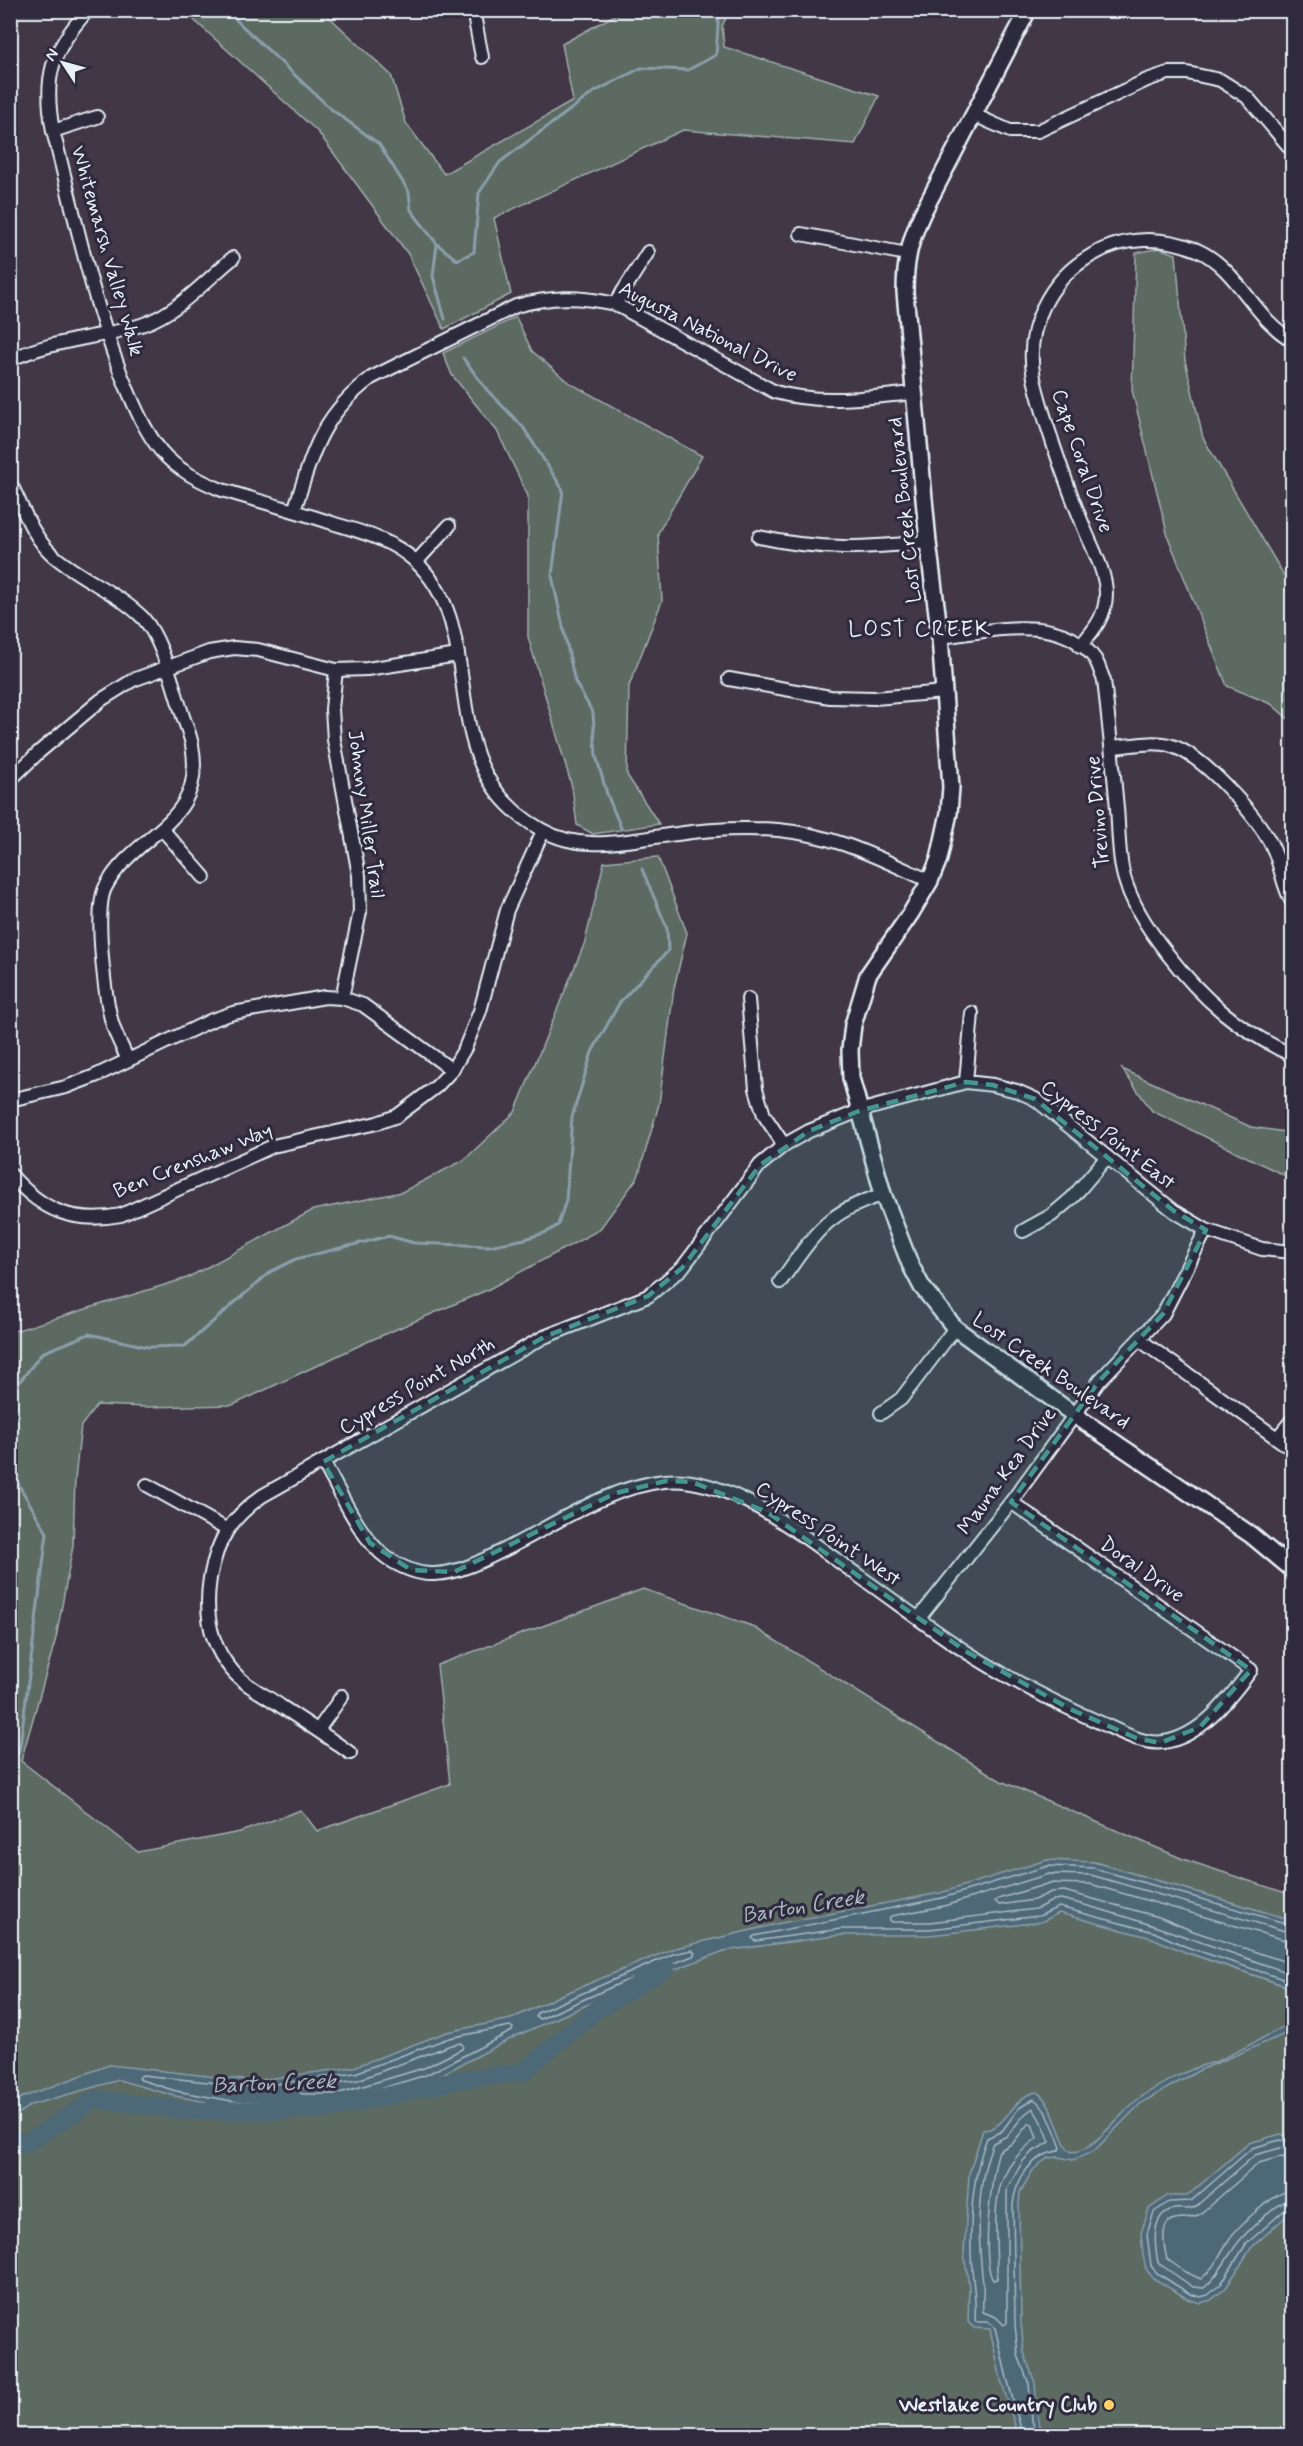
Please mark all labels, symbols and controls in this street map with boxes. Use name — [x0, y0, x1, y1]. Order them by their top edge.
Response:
north arrow — [33, 33, 93, 93]
text: N — [40, 45, 64, 66]
street label: Whitemarsh Valley Walk — [64, 143, 151, 360]
street label: Augusta National Drive — [614, 275, 802, 389]
street label: Cape Coral Drive — [1044, 385, 1120, 537]
street label: Lost Creek Boulevard — [881, 416, 929, 604]
district label: LOST CREEK — [848, 616, 992, 644]
street label: Johnny Miller Trail — [340, 728, 392, 900]
street label: Trevino Drive — [1079, 755, 1117, 869]
street label: Cypress Point East — [1035, 1073, 1182, 1197]
street label: Ben Crenshaw Way — [109, 1116, 277, 1206]
street label: Lost Creek Boulevard — [966, 1306, 1136, 1436]
street label: Cypress Point North — [334, 1330, 500, 1442]
street label: Mauna Kea Drive — [951, 1401, 1063, 1541]
street label: Cypress Point West — [750, 1475, 907, 1593]
street label: Doral Drive — [1094, 1530, 1190, 1610]
water label: Barton Creek — [740, 1883, 868, 1930]
water label: Barton Creek — [212, 2068, 338, 2100]
place label: Westlake Country Club — [898, 2391, 1097, 2419]
marker: Westlake Country Club — [1102, 2398, 1116, 2412]

